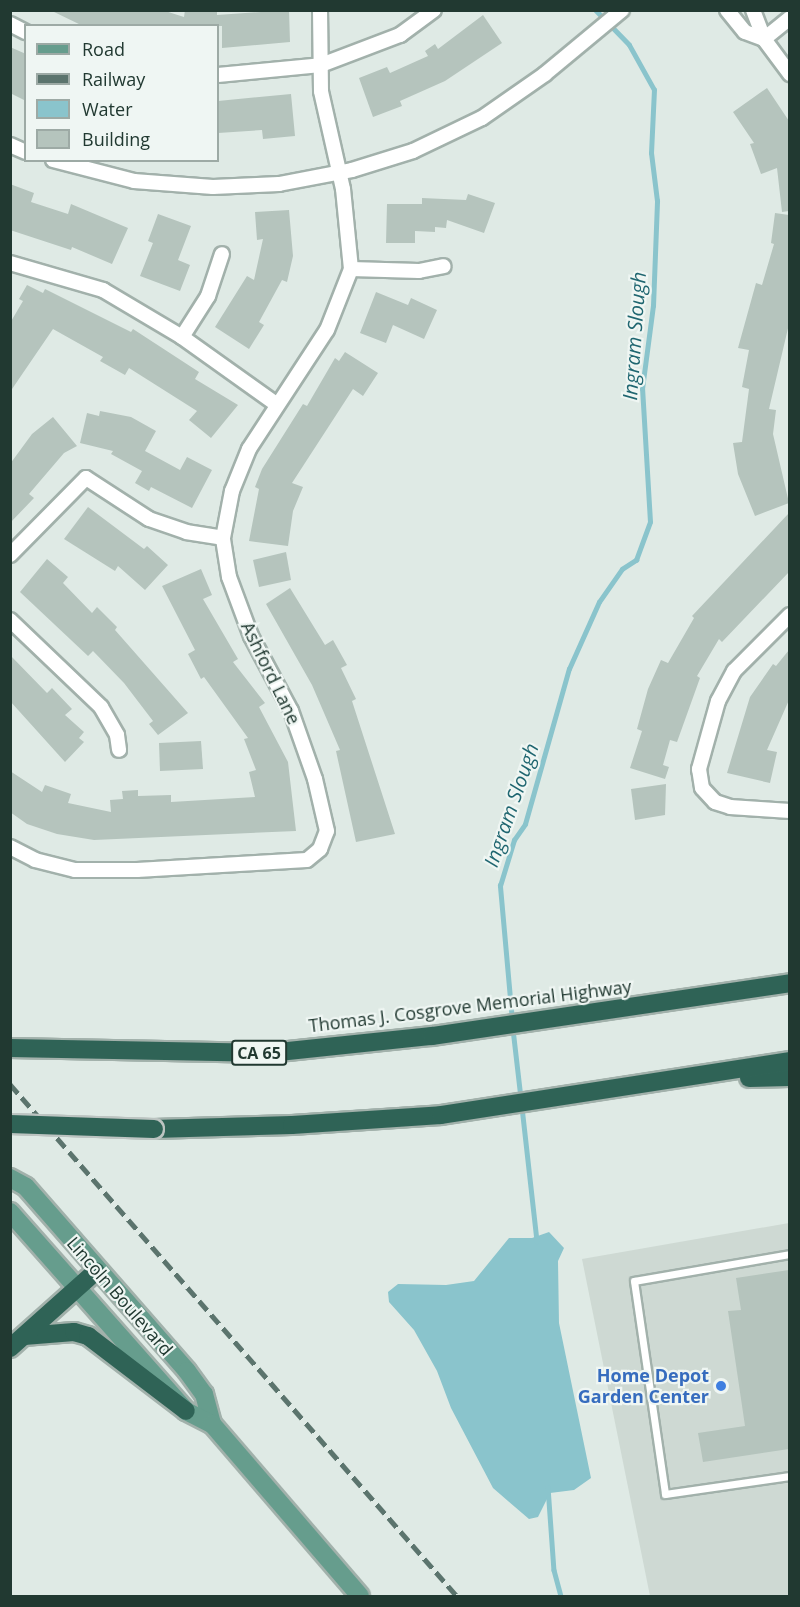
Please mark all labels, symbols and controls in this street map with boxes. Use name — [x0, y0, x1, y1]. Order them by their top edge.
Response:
legend — [24, 24, 219, 162]
text: Road — [82, 37, 125, 61]
text: Railway — [82, 67, 145, 91]
text: Water — [82, 97, 133, 121]
text: Building — [82, 127, 150, 151]
water label: Ingram Slough — [618, 271, 650, 401]
street label: Ashford Lane — [237, 618, 305, 728]
water label: Ingram Slough — [479, 740, 543, 870]
street label: Thomas J. Cosgrove Memorial Highway — [307, 975, 633, 1037]
road number: CA 65 — [230, 1040, 288, 1066]
street label: Lincoln Boulevard — [63, 1232, 177, 1360]
place label: Home Depot Garden Center — [578, 1365, 709, 1408]
marker: Home Depot Garden Center — [714, 1379, 728, 1393]

